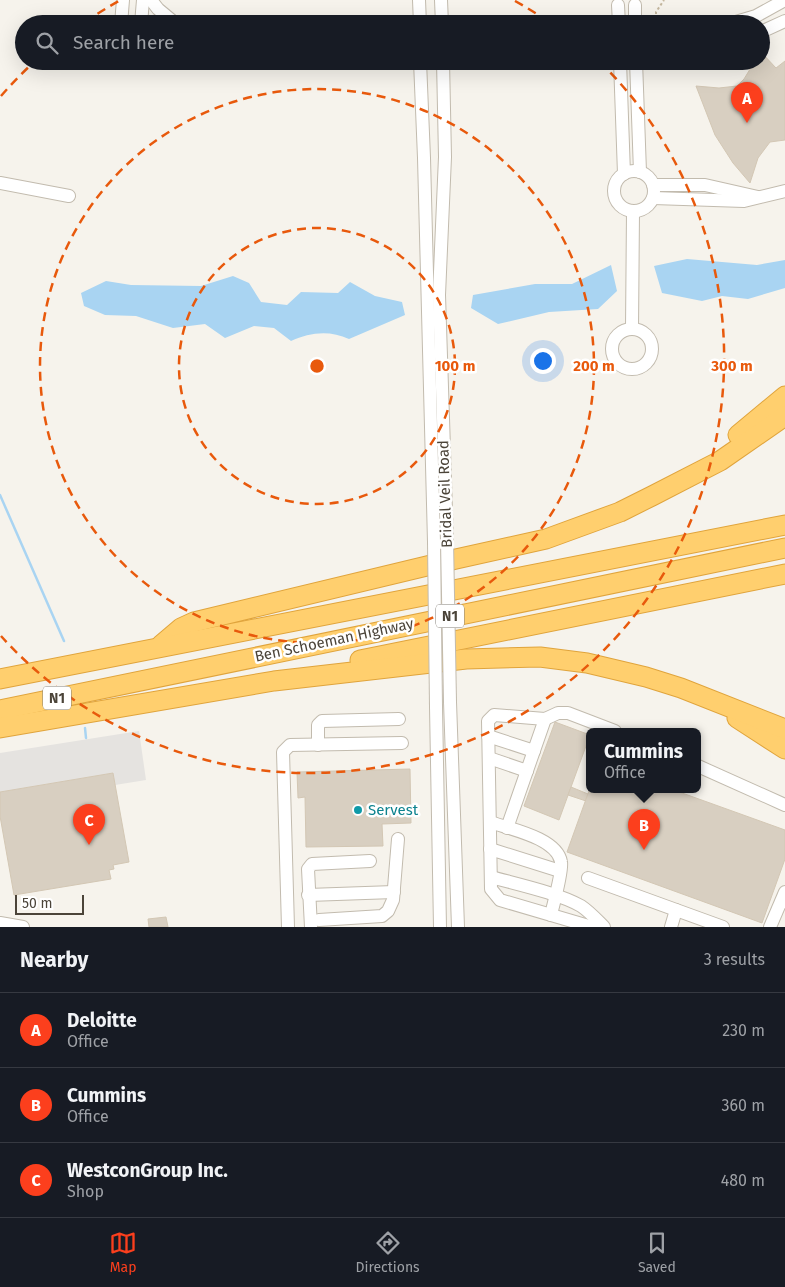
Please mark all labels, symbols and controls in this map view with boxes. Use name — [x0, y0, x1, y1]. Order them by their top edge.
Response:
search box — [15, 15, 770, 70]
icon: search — [33, 29, 61, 57]
text: Search here — [73, 31, 174, 54]
pin: A — [731, 82, 763, 123]
your location — [530, 348, 556, 374]
centre of rings — [308, 357, 326, 375]
text: 100 m — [435, 357, 475, 375]
text: 200 m — [573, 357, 615, 375]
text: 300 m — [710, 357, 753, 375]
street label: Bridal Veil Road — [434, 440, 456, 548]
road number: N1 — [436, 604, 464, 628]
street label: Ben Schoeman Highway — [253, 614, 416, 666]
road number: N1 — [43, 686, 71, 710]
popup — [586, 728, 701, 793]
text: Cummins — [604, 740, 683, 763]
text: Office — [604, 763, 646, 782]
place label: Servest — [368, 801, 419, 819]
pin: C — [73, 804, 105, 845]
marker: Servest — [352, 804, 364, 816]
pin: B — [628, 809, 660, 850]
scale bar — [15, 892, 84, 915]
text: 50 m — [22, 895, 53, 912]
text: Nearby — [20, 947, 88, 973]
text: 3 results — [704, 950, 765, 969]
text: Deloitte — [67, 1009, 137, 1032]
text: A — [31, 1021, 41, 1040]
text: 230 m — [722, 1021, 765, 1040]
text: Office — [67, 1032, 109, 1051]
text: Cummins — [67, 1084, 146, 1107]
text: B — [31, 1096, 41, 1115]
text: 360 m — [722, 1096, 765, 1115]
text: Office — [67, 1107, 109, 1126]
text: WestconGroup Inc. — [67, 1159, 228, 1182]
text: C — [31, 1171, 41, 1190]
text: 480 m — [721, 1171, 765, 1190]
text: Shop — [67, 1182, 104, 1201]
tab: Map — [109, 1229, 137, 1276]
tab: Directions — [355, 1229, 420, 1276]
tab: Saved — [638, 1229, 676, 1276]

